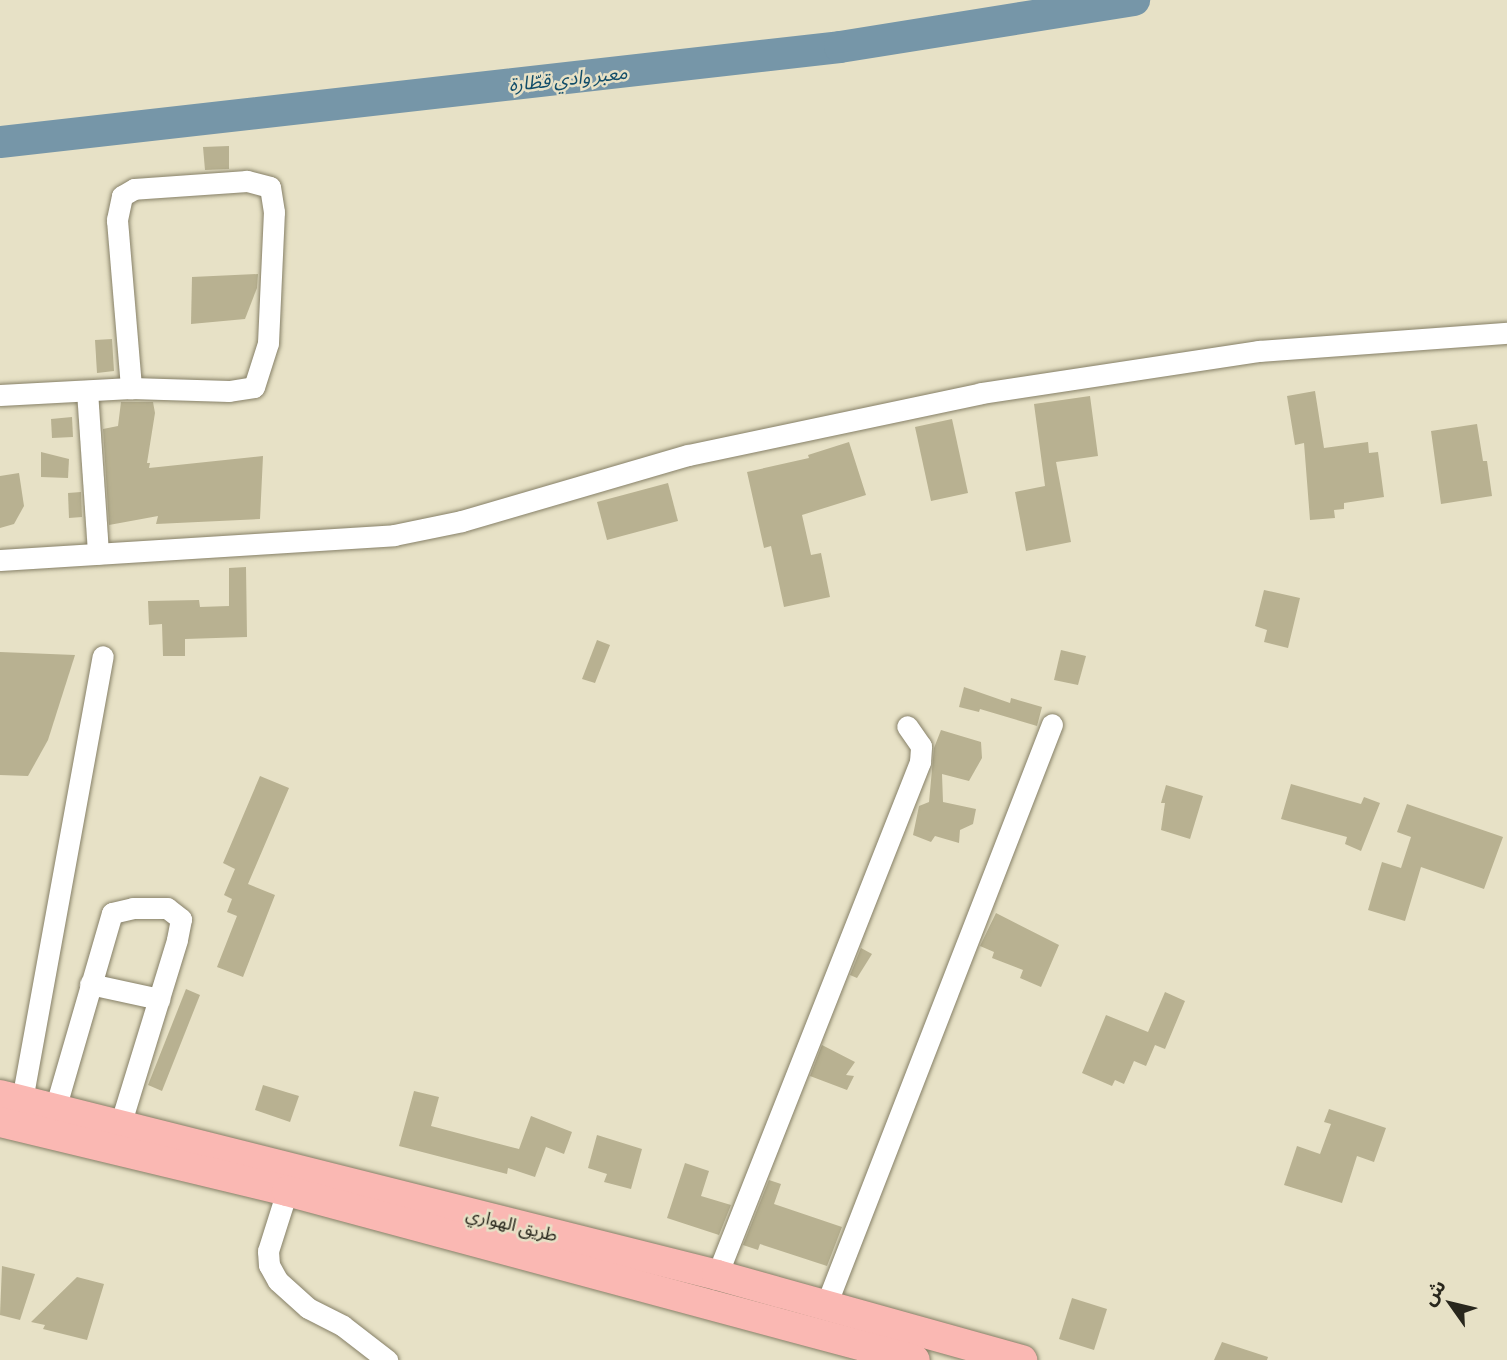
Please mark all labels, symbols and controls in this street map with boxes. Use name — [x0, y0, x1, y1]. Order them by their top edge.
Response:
water label: معبر وادي قطّارة — [508, 60, 628, 96]
street label: طريق الهواري — [464, 1202, 560, 1246]
north arrow — [1416, 1269, 1486, 1339]
text: ش — [1416, 1275, 1450, 1309]

